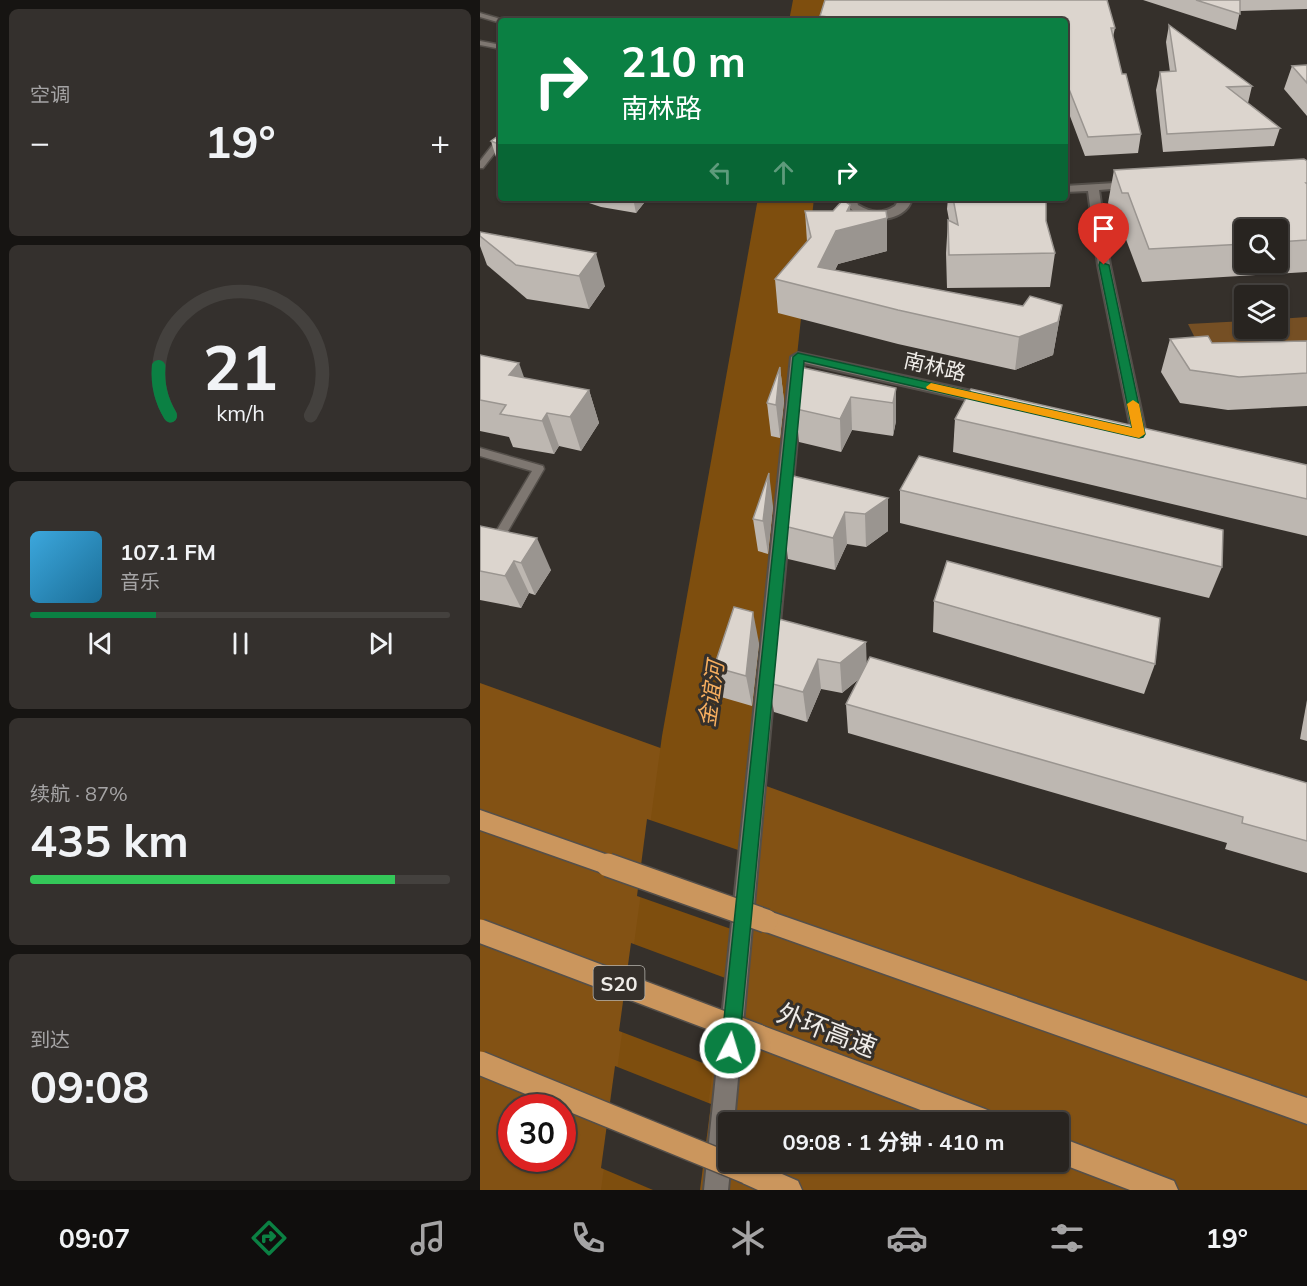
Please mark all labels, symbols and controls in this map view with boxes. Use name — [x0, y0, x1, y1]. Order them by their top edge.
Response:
text: 210 m — [621, 35, 746, 88]
icon: right — [522, 42, 600, 120]
text: 空调 — [30, 82, 70, 107]
text: 南林路 — [621, 91, 702, 125]
text: 19° — [204, 113, 276, 169]
text: − — [30, 121, 50, 162]
text: + — [430, 121, 450, 162]
icon: left — [704, 156, 737, 189]
icon: ahead — [767, 156, 800, 189]
icon: right — [830, 156, 863, 189]
pin — [1078, 203, 1129, 265]
icon: arrive — [1087, 212, 1120, 245]
map controls — [1234, 219, 1288, 339]
button: search — [1234, 219, 1288, 273]
button: layers — [1234, 285, 1288, 339]
text: 21 — [203, 327, 277, 406]
street label: 南林路 — [901, 346, 969, 386]
text: km/h — [216, 399, 264, 426]
text: 107.1 FM — [120, 538, 216, 566]
text: 音乐 — [120, 569, 160, 594]
icon: previous — [84, 627, 117, 660]
icon: pause — [224, 627, 257, 660]
icon: next — [364, 627, 397, 660]
water label: 金谊河 — [693, 655, 730, 729]
text: 续航 · 87% — [30, 781, 128, 806]
text: 435 km — [30, 812, 189, 868]
road number: S20 — [594, 966, 644, 1000]
street label: 外环高速 — [773, 996, 881, 1064]
position arrow — [698, 1016, 762, 1080]
text: 到达 — [30, 1027, 70, 1052]
text: 09:08 — [30, 1058, 149, 1114]
speed limit sign: 30 — [498, 1094, 576, 1172]
text: 09:08 · 1 分钟 · 410 m — [782, 1128, 1005, 1156]
icon: directions — [248, 1217, 290, 1259]
icon: music — [407, 1217, 449, 1259]
icon: phone — [567, 1217, 609, 1259]
icon: climate — [727, 1217, 769, 1259]
icon: car — [886, 1217, 928, 1259]
icon: filters — [1046, 1217, 1088, 1259]
text: 09:07 — [59, 1221, 130, 1255]
text: 19° — [1205, 1221, 1248, 1255]

